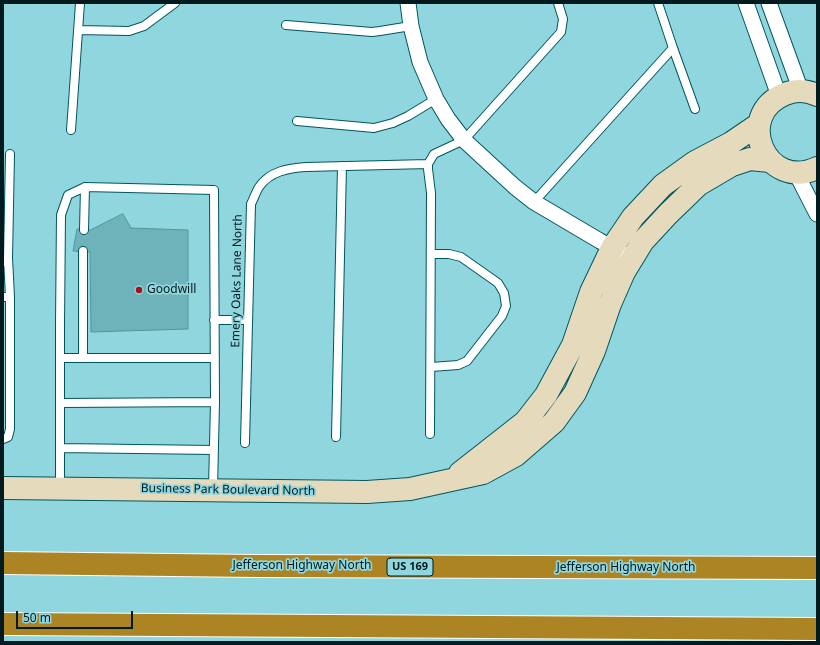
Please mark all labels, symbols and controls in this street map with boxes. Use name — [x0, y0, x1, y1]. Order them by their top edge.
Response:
street label: Emery Oaks Lane North — [229, 214, 245, 348]
place label: Goodwill — [147, 283, 196, 297]
marker: Goodwill — [134, 285, 144, 295]
street label: Business Park Boulevard North — [141, 481, 315, 499]
road number: US 169 — [387, 558, 433, 576]
street label: Jefferson Highway North — [233, 559, 371, 573]
street label: Jefferson Highway North — [557, 561, 695, 575]
scale bar — [18, 603, 135, 629]
text: 50 m — [23, 609, 51, 626]

